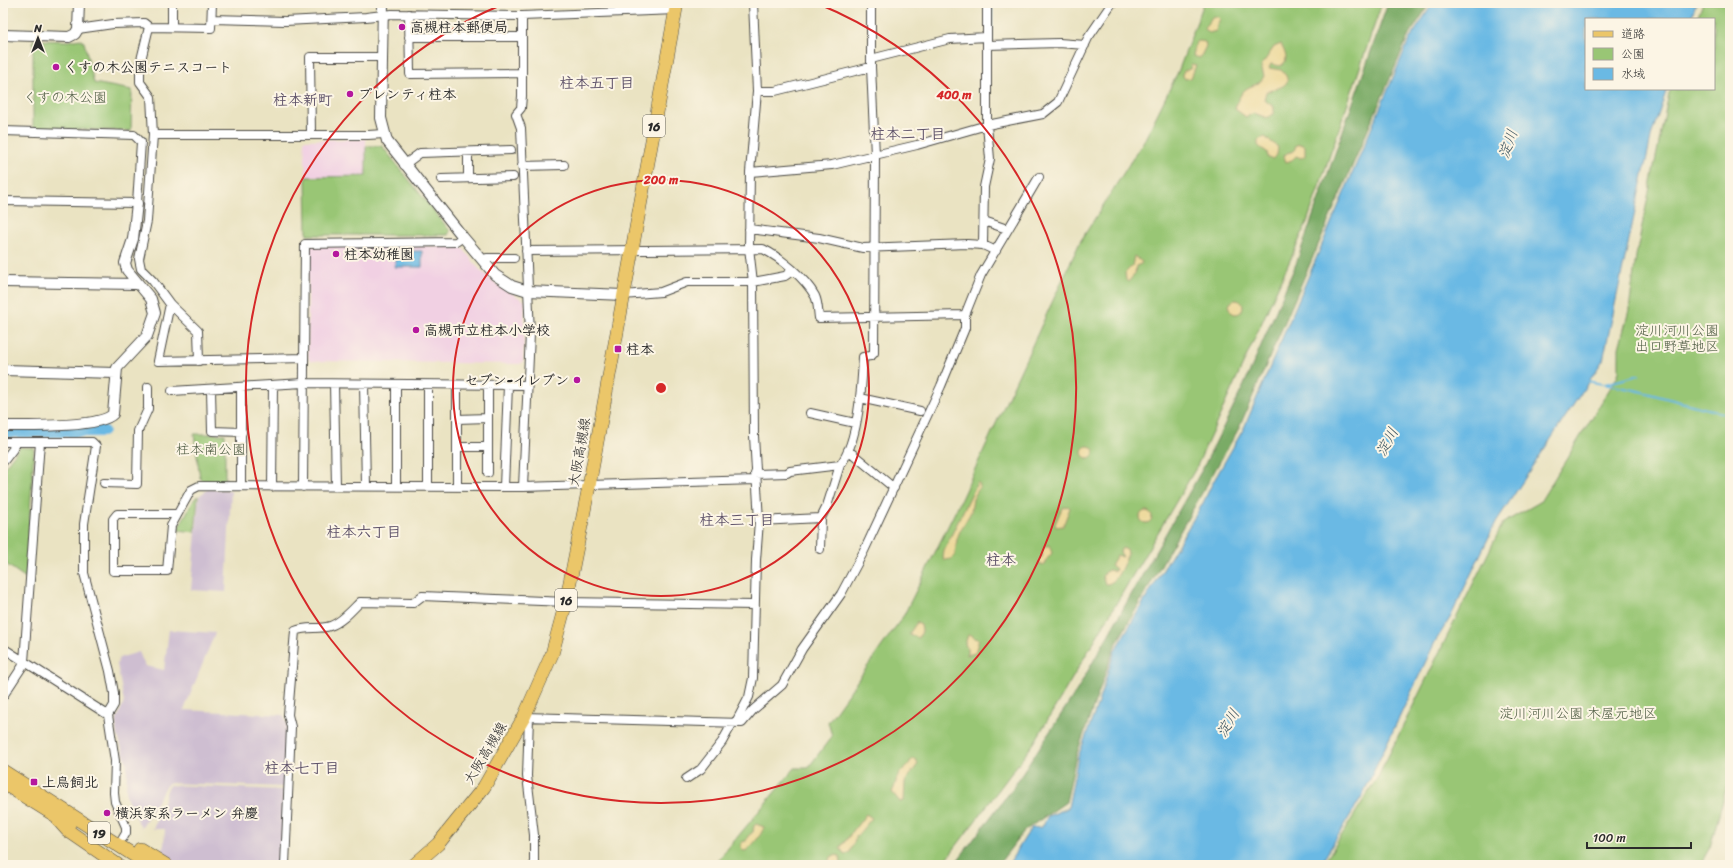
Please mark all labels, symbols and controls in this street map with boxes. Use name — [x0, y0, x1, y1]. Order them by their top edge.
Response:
place label: 高槻柱本郵便局 — [410, 15, 508, 40]
north arrow — [18, 18, 58, 58]
legend — [1585, 18, 1715, 90]
text: N — [33, 19, 42, 38]
marker: 高槻柱本郵便局 — [397, 22, 407, 32]
text: 道路 — [1621, 23, 1645, 45]
text: 公園 — [1621, 43, 1645, 65]
place label: くすの木公園テニスコート — [64, 55, 232, 80]
marker: くすの木公園テニスコート — [51, 62, 61, 72]
text: 水域 — [1621, 63, 1645, 85]
district label: 柱本五丁目 — [559, 70, 635, 96]
place label: プレンティ柱本 — [358, 82, 456, 107]
text: 400 m — [935, 84, 972, 106]
park label: くすの木公園 — [23, 85, 107, 110]
district label: 柱本新町 — [273, 87, 333, 113]
marker: プレンティ柱本 — [345, 89, 355, 99]
road number: 16 — [643, 115, 665, 137]
district label: 柱本二丁目 — [870, 121, 946, 147]
water label: 淀川 — [1491, 126, 1525, 162]
text: 200 m — [643, 169, 679, 191]
place label: 柱本幼稚園 — [344, 242, 414, 267]
marker: 柱本幼稚園 — [331, 249, 341, 259]
place label: 高槻市立柱本小学校 — [424, 318, 550, 343]
park label: 淀川河川公園 出口野草地区 — [1635, 318, 1719, 359]
marker: 高槻市立柱本小学校 — [411, 325, 421, 335]
place label: 柱本 — [626, 337, 654, 362]
marker: 柱本 — [613, 344, 623, 354]
place label: セブン-イレブン — [465, 368, 569, 393]
marker: セブン-イレブン — [572, 375, 582, 385]
centre of rings — [654, 381, 668, 395]
street label: 大阪高槻線 — [561, 415, 598, 489]
water label: 淀川 — [1368, 423, 1406, 461]
park label: 柱本南公園 — [176, 437, 246, 462]
district label: 柱本三丁目 — [699, 507, 775, 533]
district label: 柱本六丁目 — [326, 519, 402, 545]
district label: 柱本 — [986, 547, 1016, 573]
road number: 16 — [555, 589, 577, 611]
park label: 淀川河川公園 木屋元地区 — [1499, 701, 1657, 726]
water label: 淀川 — [1209, 703, 1247, 743]
street label: 大阪高槻線 — [457, 717, 514, 790]
district label: 柱本七丁目 — [264, 755, 340, 781]
place label: 上鳥飼北 — [42, 770, 98, 795]
marker: 上鳥飼北 — [29, 777, 39, 787]
place label: 横浜家系ラーメン 弁慶 — [115, 801, 259, 826]
marker: 横浜家系ラーメン 弁慶 — [102, 808, 112, 818]
road number: 19 — [88, 822, 110, 844]
scale bar — [1587, 824, 1691, 850]
text: 100 m — [1593, 827, 1626, 849]

